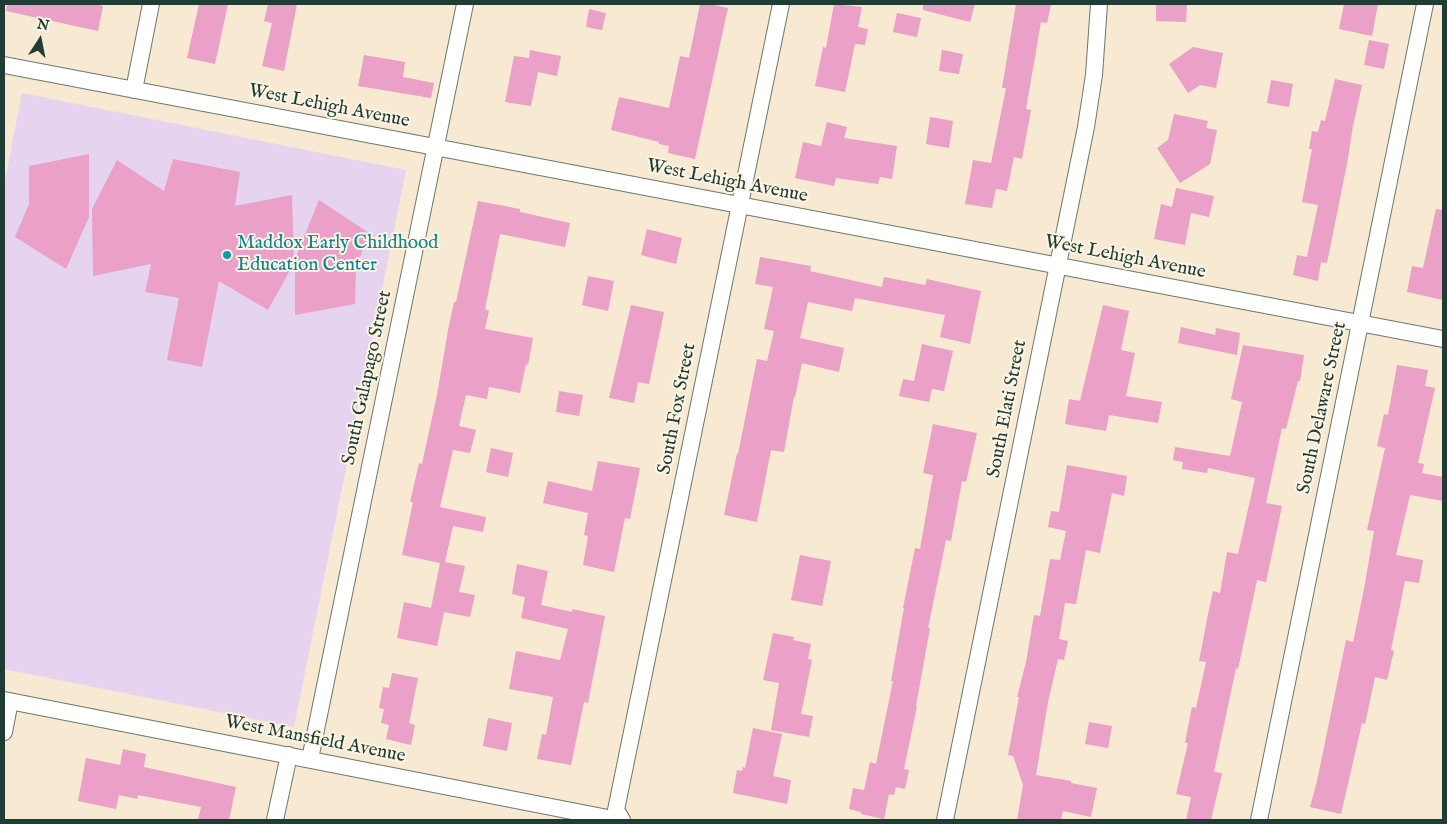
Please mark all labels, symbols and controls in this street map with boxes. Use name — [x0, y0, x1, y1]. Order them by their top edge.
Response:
north arrow — [15, 15, 65, 65]
text: N — [35, 15, 51, 35]
street label: West Lehigh Avenue — [247, 80, 411, 134]
street label: West Lehigh Avenue — [645, 155, 809, 209]
street label: West Lehigh Avenue — [1043, 231, 1207, 285]
place label: Maddox Early Childhood Education Center — [237, 233, 438, 277]
marker: Maddox Early Childhood Education Center — [221, 249, 233, 261]
street label: South Galapago Street — [338, 289, 398, 467]
street label: South Delaware Street — [1294, 320, 1352, 496]
street label: South Elati Street — [983, 338, 1033, 480]
street label: South Fox Street — [654, 342, 702, 476]
street label: West Mansfield Avenue — [223, 711, 407, 769]

